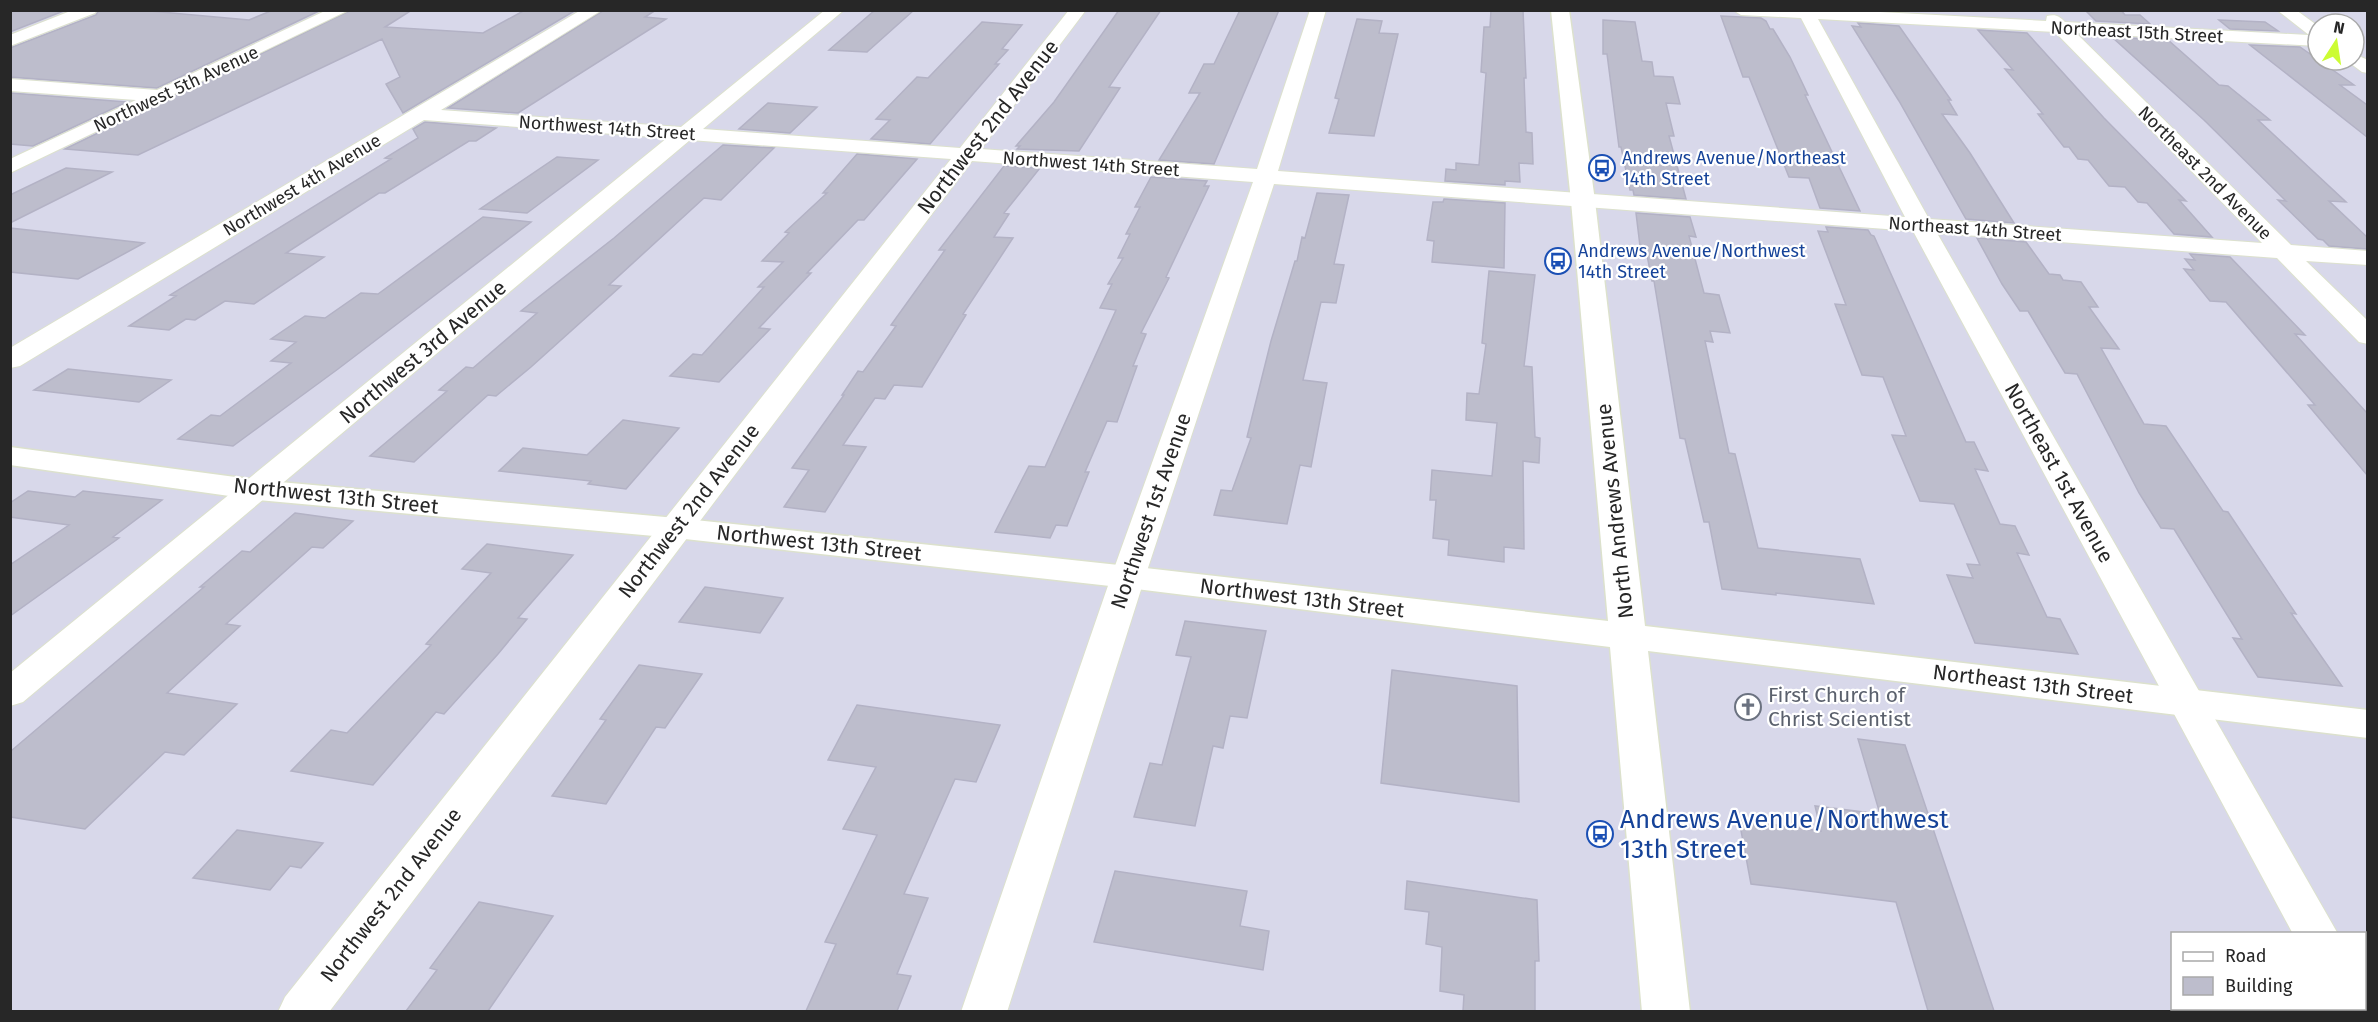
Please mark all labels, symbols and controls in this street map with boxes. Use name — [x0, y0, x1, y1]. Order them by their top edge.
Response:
north arrow — [2306, 12, 2366, 72]
street label: Northeast 15th Street — [2050, 16, 2224, 48]
text: N — [2332, 17, 2346, 38]
street label: Northwest 2nd Avenue — [912, 34, 1064, 220]
street label: Northwest 5th Avenue — [90, 41, 262, 137]
street label: Northeast 2nd Avenue — [2133, 101, 2277, 245]
street label: Northwest 14th Street — [518, 111, 697, 145]
street label: Northwest 4th Avenue — [219, 129, 385, 241]
street label: Northwest 14th Street — [1002, 147, 1181, 181]
place label: Andrews Avenue/Northeast 14th Street — [1622, 147, 1846, 190]
bus stop icon: Andrews Avenue/Northeast 14th Street — [1587, 153, 1617, 183]
street label: Northeast 14th Street — [1888, 212, 2063, 246]
place label: Andrews Avenue/Northwest 14th Street — [1578, 240, 1806, 283]
bus stop icon: Andrews Avenue/Northwest 14th Street — [1543, 246, 1573, 276]
street label: Northwest 3rd Avenue — [334, 275, 512, 429]
street label: Northeast 1st Avenue — [1999, 378, 2119, 568]
street label: North Andrews Avenue — [1591, 402, 1639, 620]
street label: Northwest 1st Avenue — [1105, 409, 1197, 613]
street label: Northwest 2nd Avenue — [613, 418, 765, 604]
street label: Northwest 13th Street — [232, 472, 440, 520]
street label: Northwest 13th Street — [715, 519, 923, 567]
street label: Northwest 13th Street — [1198, 573, 1406, 624]
street label: Northeast 13th Street — [1931, 659, 2135, 709]
place label: First Church of Christ Scientist — [1768, 682, 1911, 732]
church icon: First Church of Christ Scientist — [1733, 692, 1763, 722]
street label: Northwest 2nd Avenue — [315, 802, 467, 988]
place label: Andrews Avenue/Northwest 13th Street — [1620, 804, 1949, 865]
bus stop icon: Andrews Avenue/Northwest 13th Street — [1585, 819, 1615, 849]
legend — [2171, 932, 2366, 1010]
text: Road — [2225, 945, 2267, 967]
text: Building — [2225, 975, 2293, 997]

